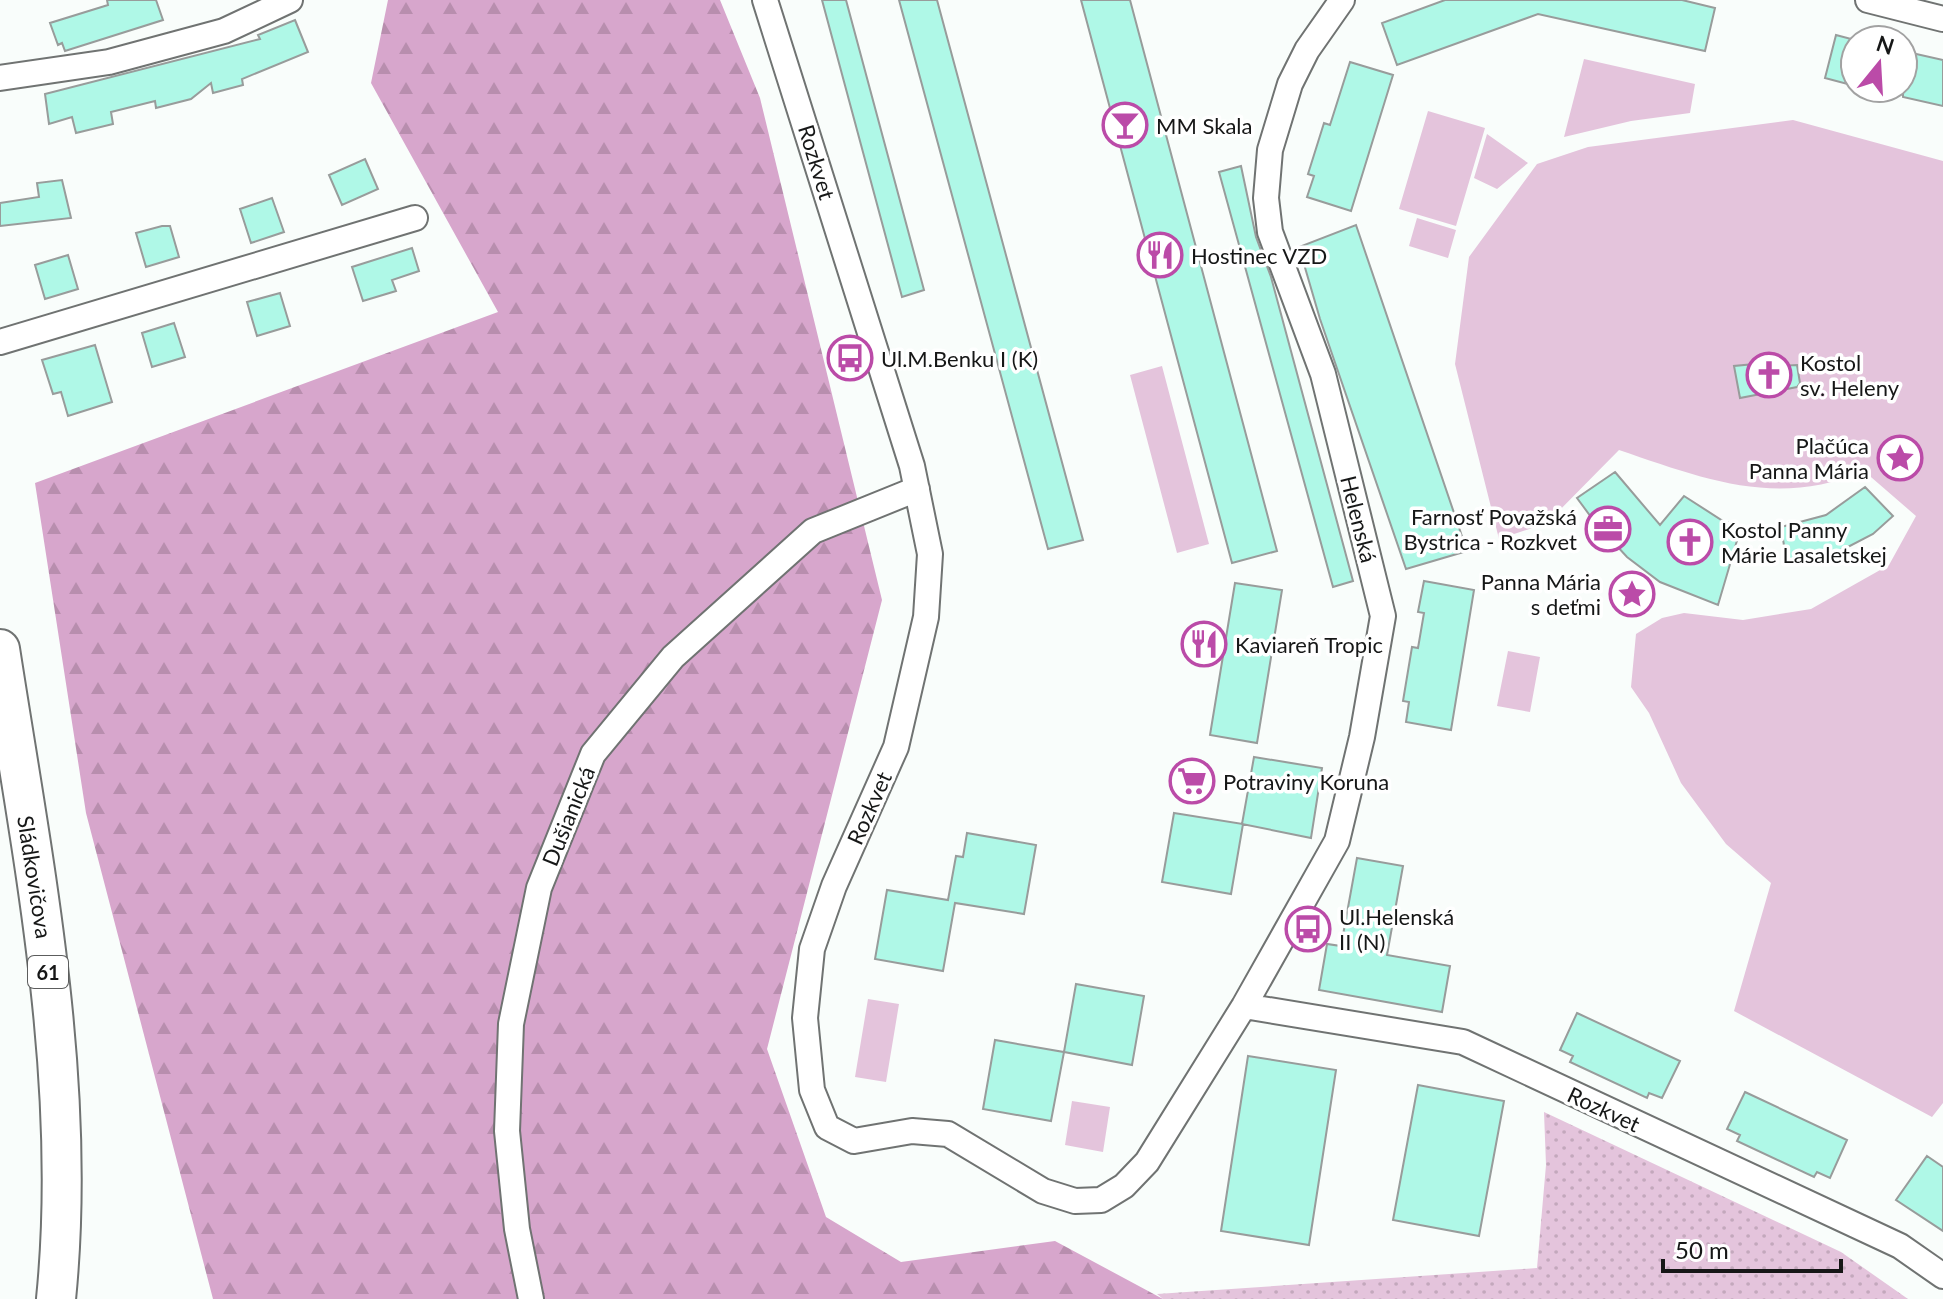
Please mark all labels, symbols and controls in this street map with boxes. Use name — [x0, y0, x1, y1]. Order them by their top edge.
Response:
north arrow — [1839, 24, 1919, 104]
text: N — [1873, 29, 1898, 60]
bar icon: MM Skala — [1101, 101, 1149, 149]
place label: MM Skala — [1156, 112, 1252, 139]
street label: Rozkvet — [793, 121, 841, 203]
restaurant icon: Hostinec VZD — [1136, 231, 1184, 279]
place label: Hostinec VZD — [1191, 242, 1327, 269]
bus stop icon: Ul.M.Benku I (K) — [826, 334, 874, 382]
place label: Ul.M.Benku I (K) — [881, 345, 1038, 372]
place label: Kostol sv. Heleny — [1800, 349, 1900, 401]
church icon: Kostol sv. Heleny — [1745, 351, 1793, 399]
place label: Plačúca Panna Mária — [1749, 432, 1869, 484]
place icon: Plačúca Panna Mária — [1876, 434, 1924, 482]
street label: Helenská — [1335, 473, 1383, 565]
place label: Farnosť Považská Bystrica - Rozkvet — [1403, 503, 1577, 555]
office icon: Farnosť Považská Bystrica - Rozkvet — [1584, 505, 1632, 553]
place label: Kostol Panny Márie Lasaletskej — [1721, 516, 1887, 568]
church icon: Kostol Panny Márie Lasaletskej — [1666, 518, 1714, 566]
place label: Panna Mária s deťmi — [1481, 568, 1601, 620]
place icon: Panna Mária s deťmi — [1608, 570, 1656, 618]
restaurant icon: Kaviareň Tropic — [1180, 620, 1228, 668]
place label: Kaviareň Tropic — [1235, 631, 1383, 658]
supermarket icon: Potraviny Koruna — [1168, 757, 1216, 805]
street label: Dušianická — [536, 762, 600, 870]
street label: Rozkvet — [841, 767, 897, 849]
place label: Potraviny Koruna — [1223, 768, 1389, 795]
street label: Sládkovičova — [12, 814, 58, 940]
place label: Ul.Helenská II (N) — [1339, 903, 1454, 955]
bus stop icon: Ul.Helenská II (N) — [1284, 905, 1332, 953]
road number: 61 — [28, 956, 68, 988]
street label: Rozkvet — [1563, 1081, 1645, 1138]
scale bar — [1663, 1223, 1841, 1273]
text: 50 m — [1675, 1235, 1729, 1264]

